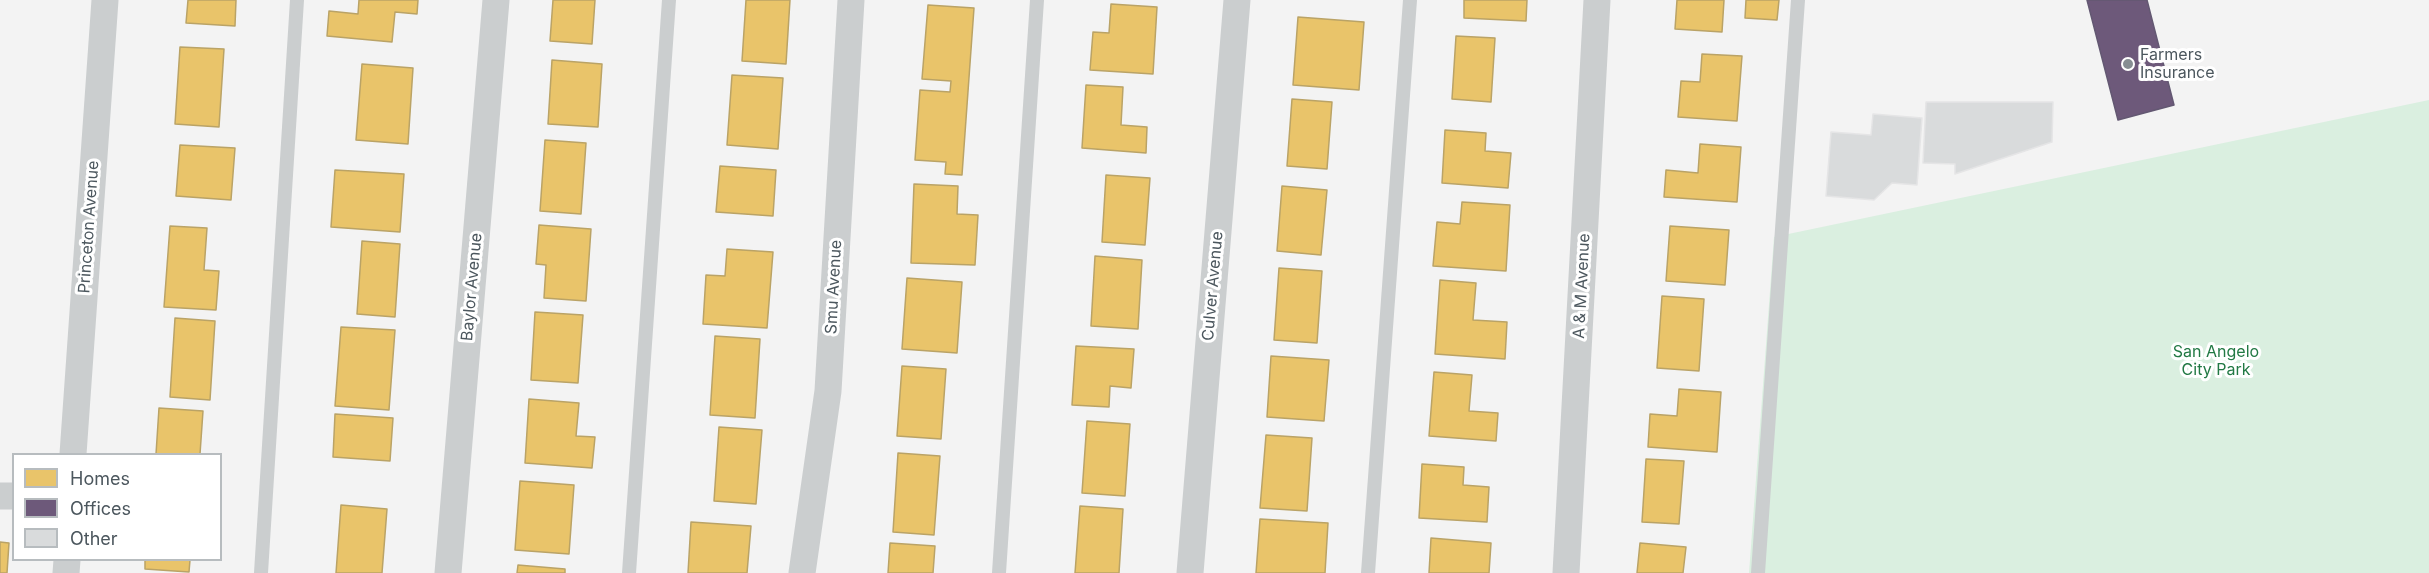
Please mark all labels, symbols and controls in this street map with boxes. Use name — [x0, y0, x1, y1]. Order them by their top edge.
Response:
place label: Farmers Insurance — [2140, 45, 2215, 83]
marker: Farmers Insurance — [2121, 57, 2135, 71]
street label: Princeton Avenue — [75, 160, 103, 294]
street label: Culver Avenue — [1199, 230, 1227, 342]
street label: Baylor Avenue — [458, 232, 486, 342]
street label: A & M Avenue — [1570, 233, 1594, 339]
street label: Smu Avenue — [822, 239, 846, 335]
park label: San Angelo City Park — [2173, 342, 2259, 380]
legend — [12, 453, 222, 561]
text: Homes — [70, 468, 130, 489]
text: Offices — [70, 498, 131, 519]
text: Other — [70, 528, 118, 549]

